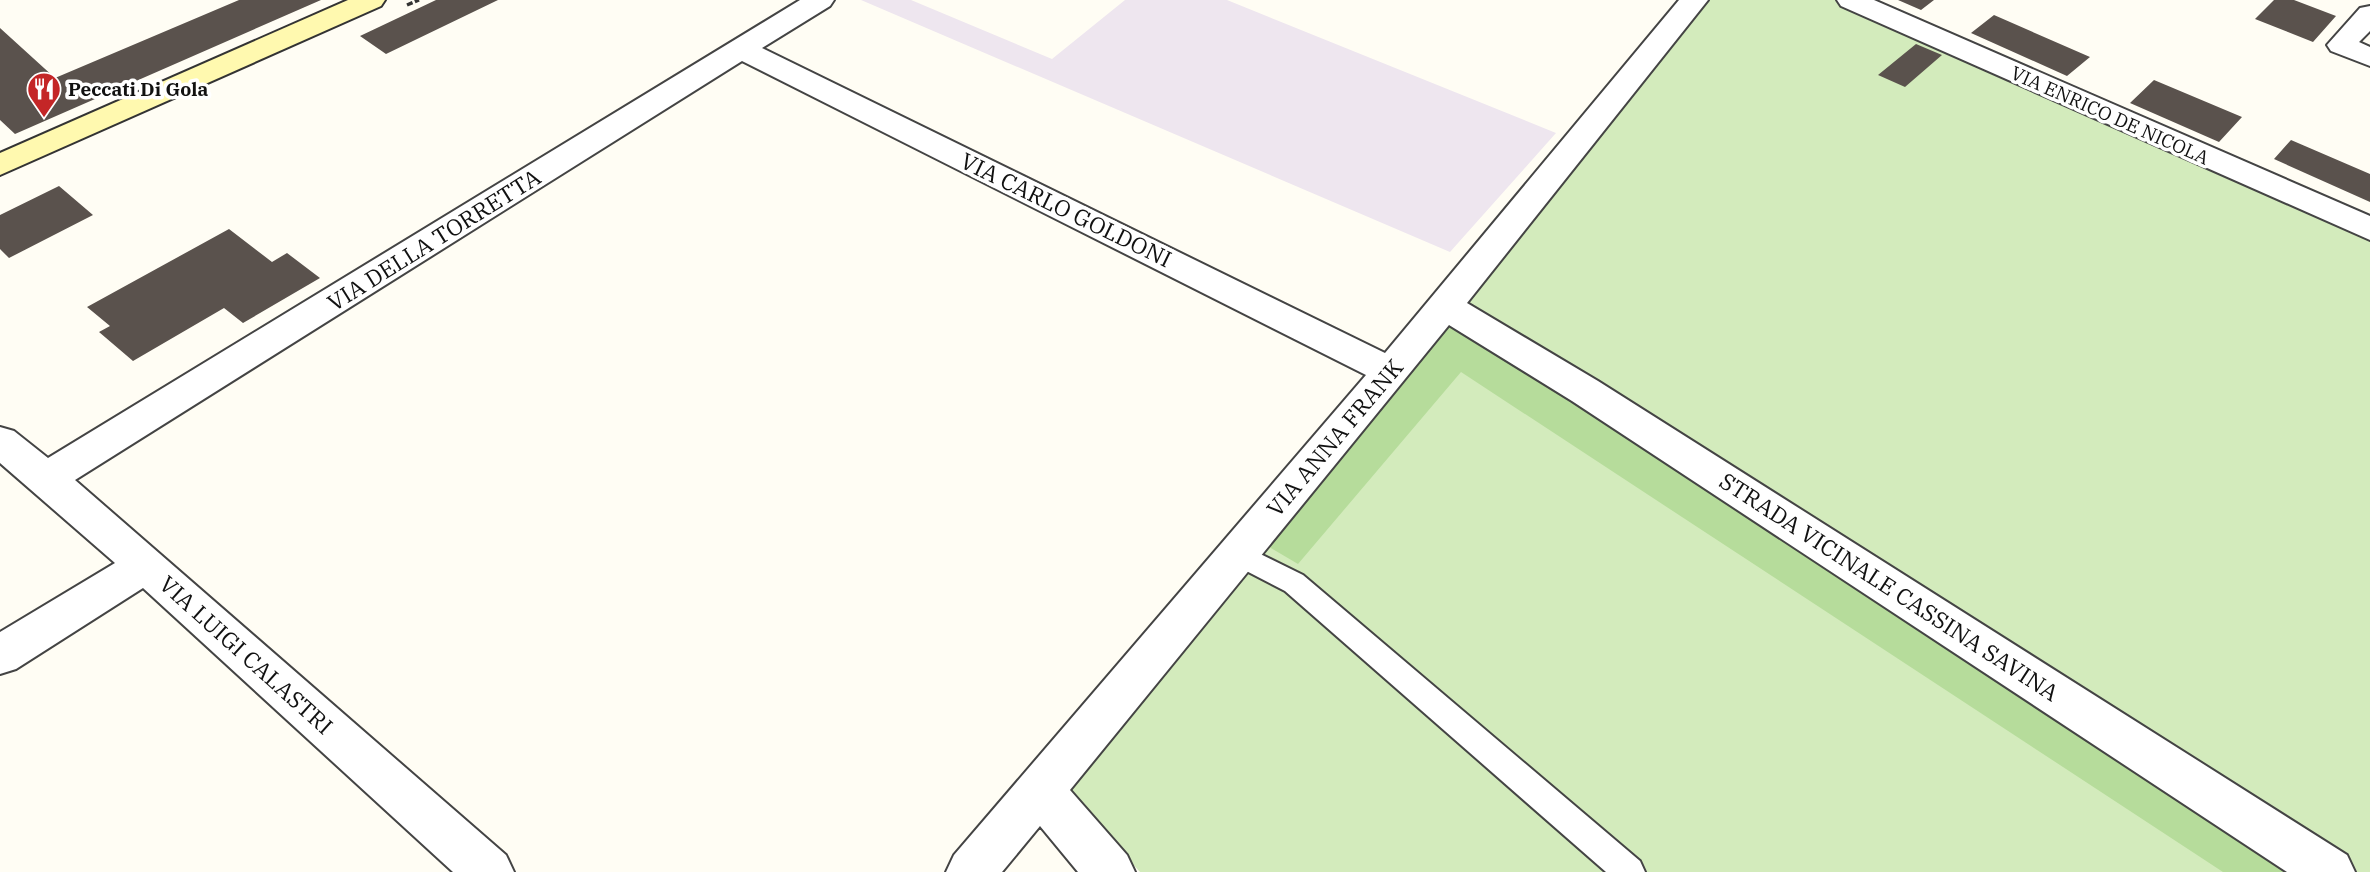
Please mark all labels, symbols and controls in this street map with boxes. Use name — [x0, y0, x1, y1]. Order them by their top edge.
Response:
street label: VIA ENRICO DE NICOLA — [2007, 60, 2213, 170]
restaurant icon: Peccati Di Gola — [25, 70, 63, 119]
place label: Peccati Di Gola — [68, 77, 208, 101]
street label: VIA CARLO GOLDONI — [956, 145, 1177, 273]
street label: VIA DELLA TORRETTA — [321, 161, 546, 317]
street label: VIA ANNA FRANK — [1259, 352, 1409, 522]
street label: STRADA VICINALE CASSINA SAVINA — [1714, 465, 2065, 707]
street label: VIA LUIGI CALASTRI — [154, 568, 340, 740]

